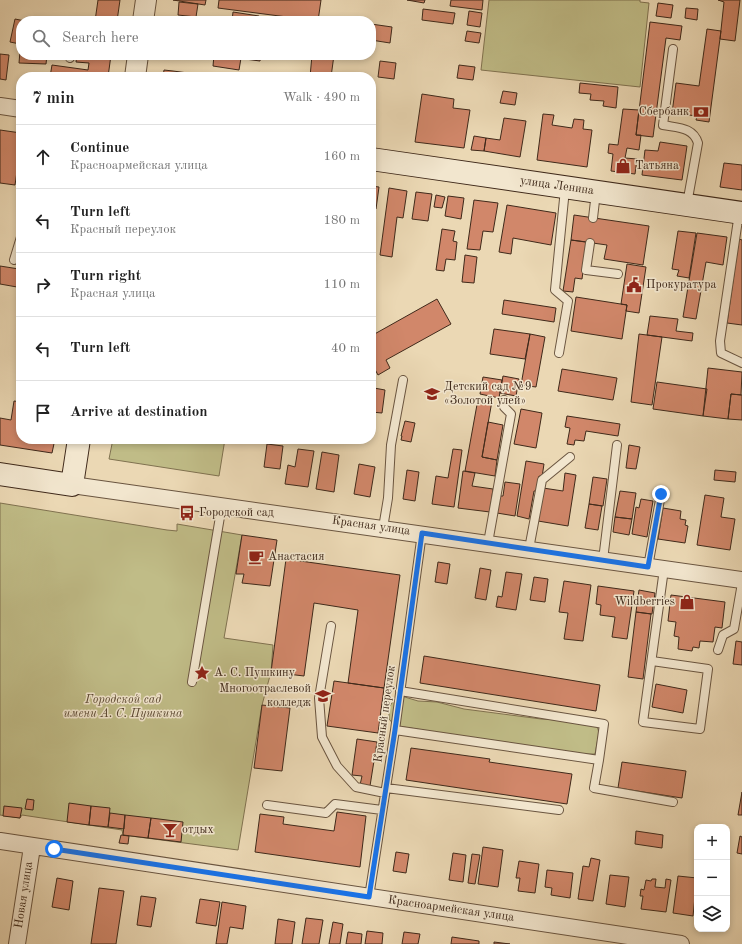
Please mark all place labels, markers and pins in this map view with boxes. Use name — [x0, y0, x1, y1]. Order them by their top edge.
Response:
bank icon: Сбербанк — [692, 103, 710, 121]
place label: Сбербанк — [639, 106, 689, 118]
shop icon: Татьяна — [614, 157, 632, 175]
place label: Татьяна — [635, 160, 679, 172]
public building icon: Прокуратура — [625, 276, 643, 294]
place label: Прокуратура — [646, 279, 716, 291]
place label: Детский сад №9 «Золотой улей» — [444, 381, 532, 407]
school or university icon: Детский сад №9 «Золотой улей» — [423, 385, 441, 403]
bus stop icon: Городской сад — [178, 504, 196, 522]
place label: Городской сад — [199, 507, 274, 519]
cafe icon: Анастасия — [247, 548, 265, 566]
place label: Анастасия — [268, 551, 324, 563]
shop icon: Wildberries — [678, 593, 696, 611]
place label: Wildberries — [614, 596, 675, 608]
place icon: А. С. Пушкину — [193, 664, 211, 682]
place label: А. С. Пушкину — [214, 667, 296, 679]
place label: Многоотраслевой колледж — [219, 683, 311, 709]
school or university icon: Многоотраслевой колледж — [314, 687, 332, 705]
bar icon: отдых — [161, 821, 179, 839]
place label: отдых — [182, 824, 214, 836]

